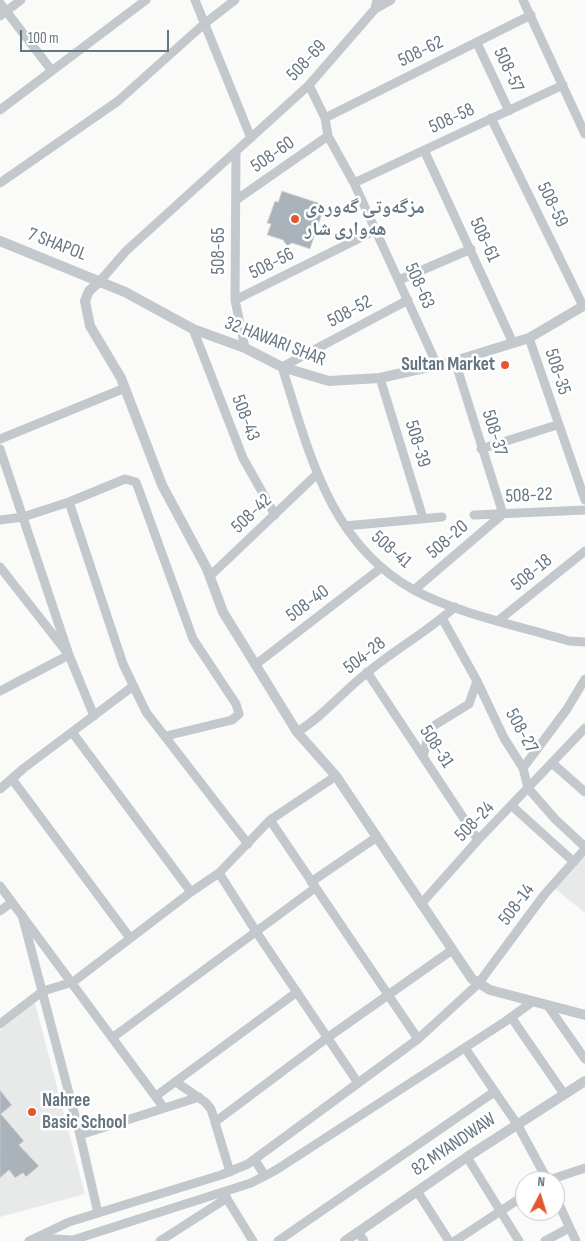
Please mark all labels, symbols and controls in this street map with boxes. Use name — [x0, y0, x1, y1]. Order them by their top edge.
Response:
scale bar — [22, 20, 171, 52]
text: 100 m — [28, 29, 59, 48]
street label: 508-62 — [395, 31, 447, 73]
street label: 508-69 — [282, 36, 332, 86]
street label: 508-57 — [488, 44, 528, 96]
street label: 508-58 — [426, 99, 478, 139]
street label: 508-60 — [247, 132, 299, 178]
street label: 508-59 — [531, 179, 573, 231]
place label: مزگەوتی گەورەی هەواری شار — [305, 197, 425, 241]
marker: مزگەوتی گەورەی هەواری شار — [289, 213, 301, 225]
street label: 508-61 — [464, 214, 504, 266]
street label: 7 SHAPOL — [24, 223, 90, 267]
street label: 508-65 — [208, 227, 230, 275]
street label: 508-56 — [246, 243, 298, 285]
street label: 508-63 — [399, 260, 439, 312]
street label: 508-52 — [324, 291, 376, 333]
street label: 32 HAWARI SHAR — [221, 312, 329, 372]
street label: 508-35 — [539, 346, 575, 398]
place label: Sultan Market — [401, 354, 495, 376]
marker: Sultan Market — [499, 359, 511, 371]
street label: 508-43 — [226, 392, 264, 444]
street label: 508-37 — [476, 407, 512, 459]
street label: 508-39 — [399, 418, 435, 470]
street label: 508-22 — [505, 483, 553, 509]
street label: 508-42 — [227, 489, 277, 539]
street label: 508-20 — [423, 516, 473, 564]
street label: 508-41 — [366, 526, 416, 574]
street label: 508-18 — [507, 550, 557, 596]
street label: 508-40 — [282, 581, 334, 627]
street label: 504-28 — [339, 632, 391, 680]
street label: 508-27 — [500, 705, 542, 757]
street label: 508-31 — [414, 721, 458, 773]
street label: 508-24 — [450, 797, 500, 847]
street label: 508-14 — [494, 880, 540, 930]
place label: Nahree Basic School — [42, 1090, 126, 1134]
marker: Nahree Basic School — [26, 1106, 38, 1118]
street label: 82 MYANDWAW — [407, 1108, 501, 1182]
north arrow — [515, 1171, 565, 1221]
text: N — [537, 1173, 546, 1190]

